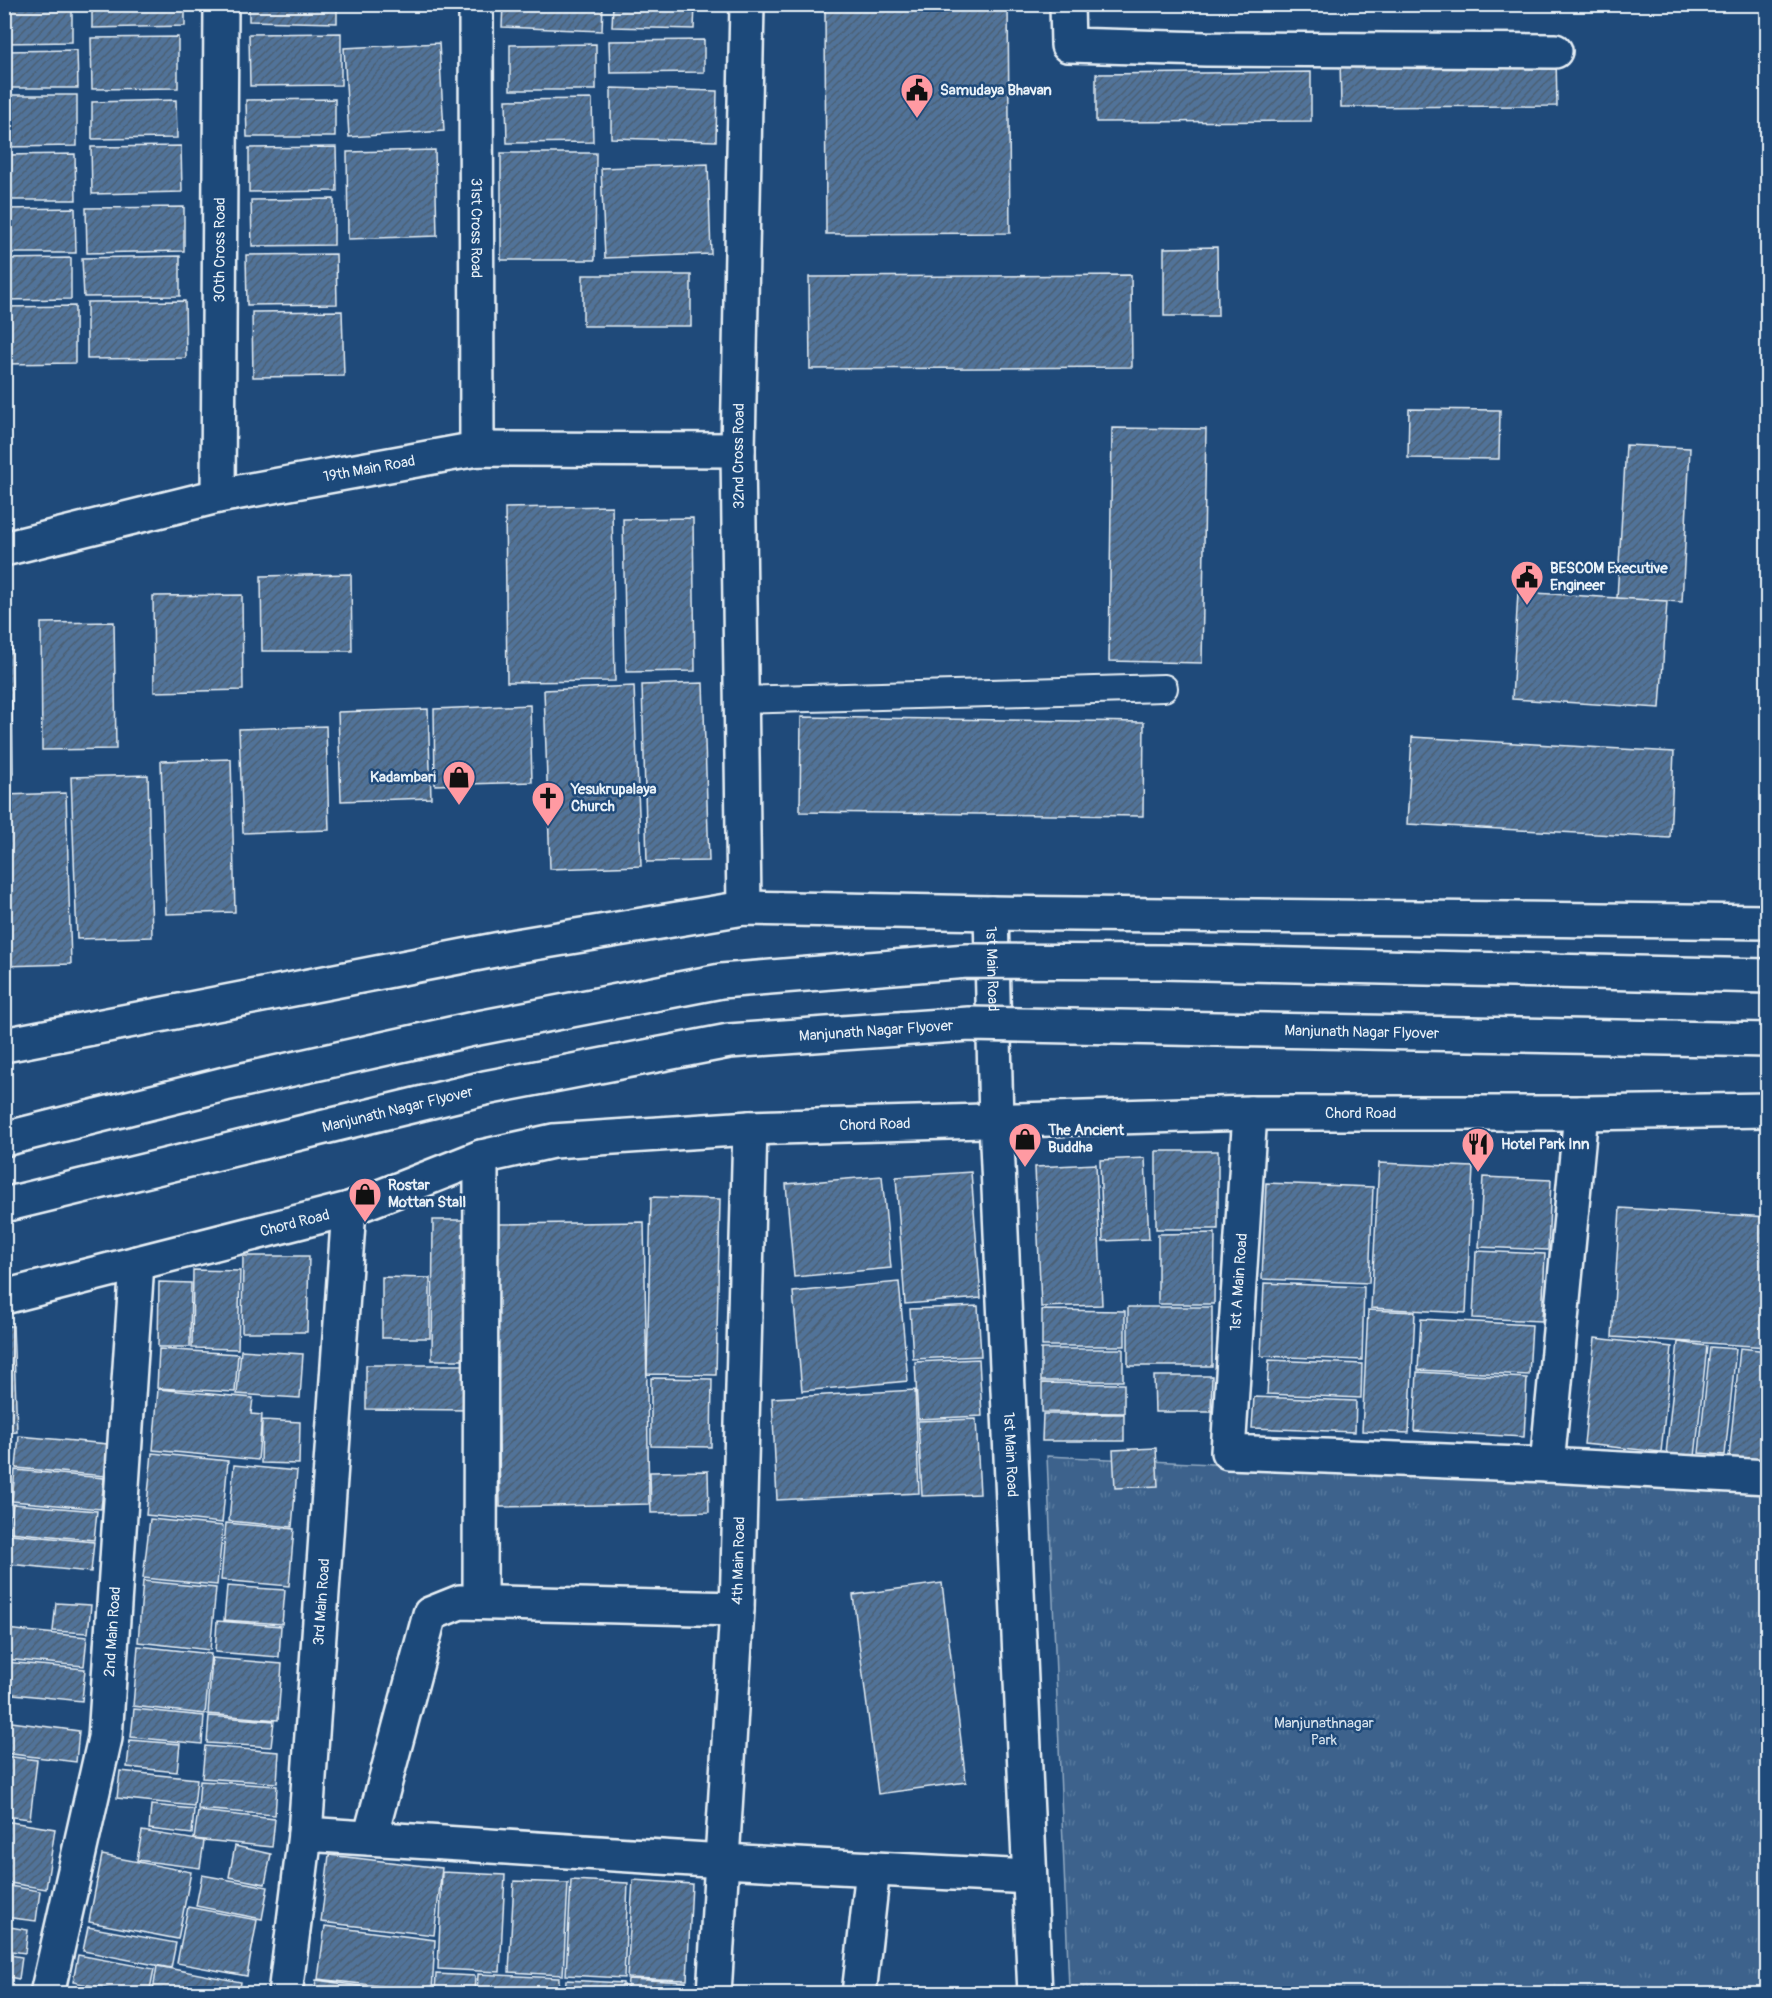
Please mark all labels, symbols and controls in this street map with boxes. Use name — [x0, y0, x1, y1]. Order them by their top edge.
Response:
public building icon: Samudaya Bhavan — [899, 72, 935, 119]
place label: Samudaya Bhavan — [940, 81, 1052, 100]
street label: 31st Cross Road — [467, 178, 486, 278]
street label: 30th Cross Road — [210, 197, 229, 303]
street label: 32nd Cross Road — [728, 403, 748, 509]
street label: 19th Main Road — [322, 451, 417, 486]
public building icon: BESCOM Executive Engineer — [1509, 559, 1545, 606]
place label: BESCOM Executive Engineer — [1550, 559, 1668, 595]
shop icon: Kadambari — [441, 759, 477, 806]
place label: Kadambari — [370, 768, 436, 787]
church icon: Yesukrupalaya Church — [530, 780, 566, 827]
place label: Yesukrupalaya Church — [570, 780, 657, 816]
street label: 1st Main Road — [982, 926, 1003, 1012]
street label: Manjunath Nagar Flyover — [798, 1016, 955, 1046]
street label: Manjunath Nagar Flyover — [1284, 1021, 1440, 1043]
street label: Manjunath Nagar Flyover — [320, 1082, 476, 1137]
street label: Chord Road — [1325, 1104, 1396, 1123]
street label: Chord Road — [839, 1114, 911, 1135]
shop icon: The Ancient Buddha — [1007, 1121, 1043, 1168]
place label: The Ancient Buddha — [1047, 1121, 1125, 1157]
restaurant icon: Hotel Park Inn — [1460, 1126, 1496, 1173]
place label: Hotel Park Inn — [1501, 1135, 1590, 1154]
shop icon: Rostar Mottan Stall — [347, 1176, 383, 1223]
place label: Rostar Mottan Stall — [388, 1176, 466, 1212]
street label: Chord Road — [258, 1205, 332, 1241]
street label: 1st A Main Road — [1226, 1232, 1252, 1332]
street label: 1st Main Road — [1000, 1412, 1022, 1498]
street label: 4th Main Road — [728, 1516, 749, 1605]
street label: 3rd Main Road — [309, 1558, 334, 1646]
street label: 2nd Main Road — [100, 1586, 125, 1678]
park label: Manjunathnagar Park — [1274, 1714, 1375, 1750]

